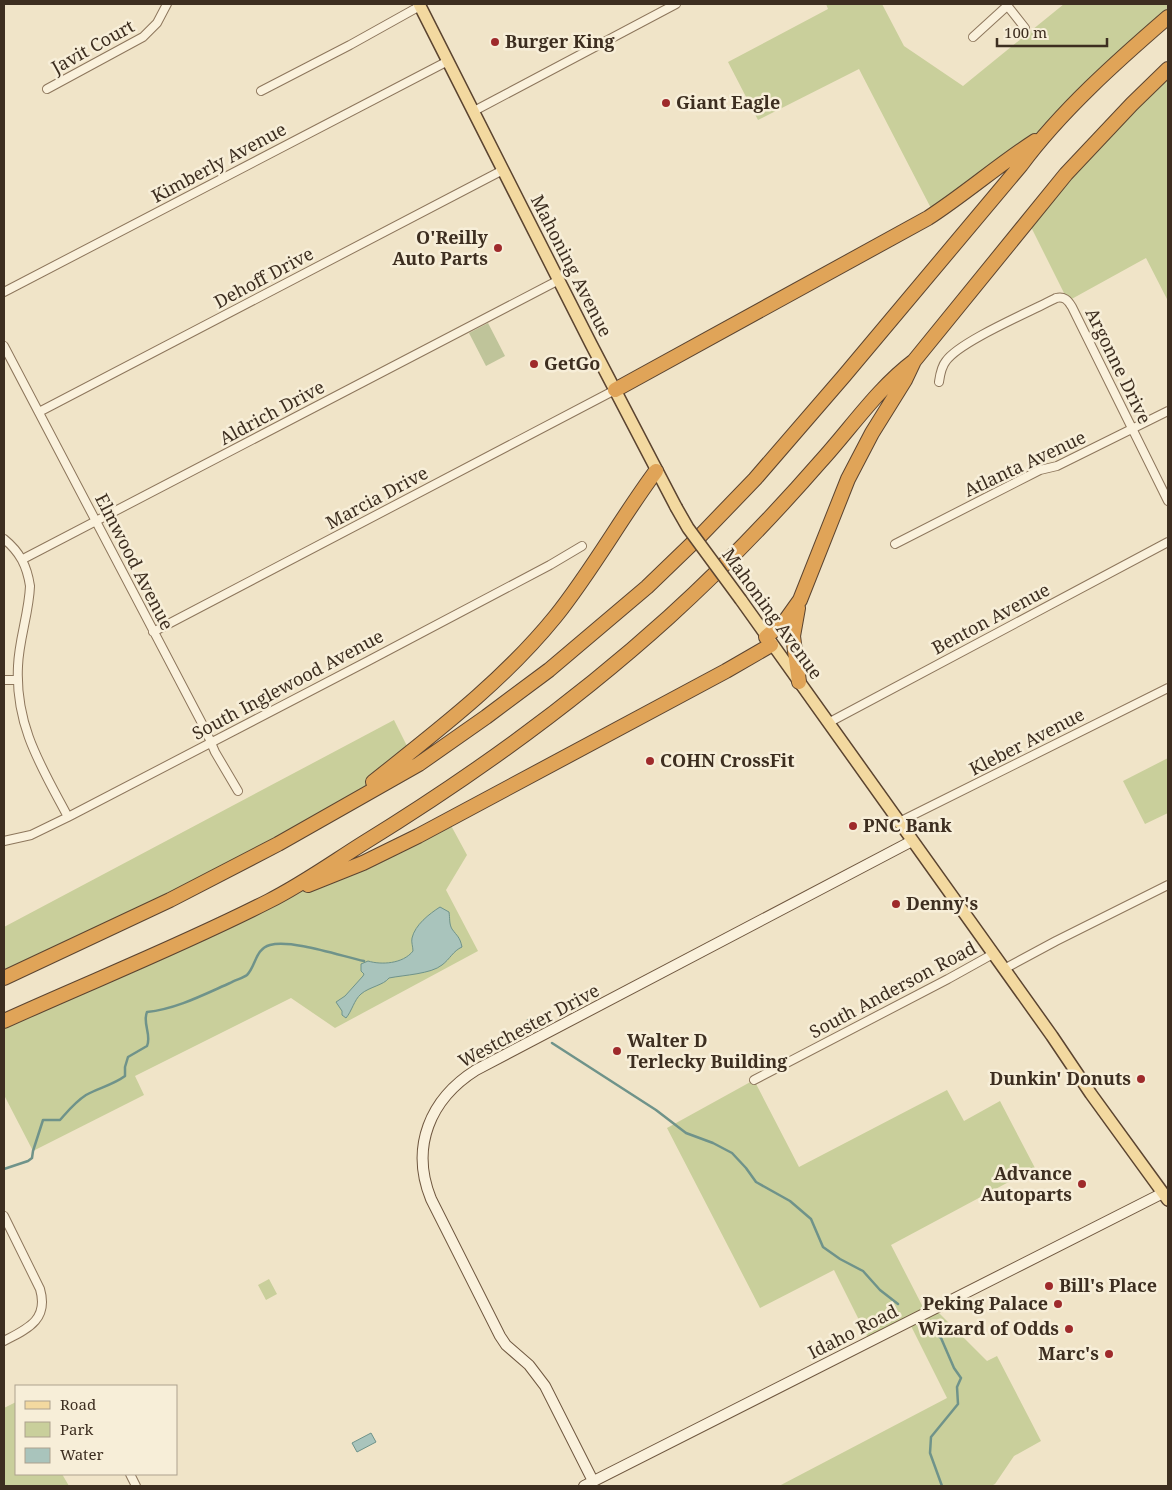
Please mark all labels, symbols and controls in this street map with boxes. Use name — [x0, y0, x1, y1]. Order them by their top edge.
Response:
street label: Javit Court — [46, 13, 138, 79]
scale bar — [997, 15, 1107, 47]
text: 100 m — [1004, 22, 1047, 42]
place label: Burger King — [505, 29, 616, 53]
marker: Burger King — [489, 36, 501, 48]
place label: Giant Eagle — [676, 90, 780, 114]
marker: Giant Eagle — [660, 97, 672, 109]
street label: Kimberly Avenue — [147, 116, 290, 208]
street label: Mahoning Avenue — [526, 190, 618, 341]
place label: O'Reilly Auto Parts — [392, 225, 489, 270]
street label: Dehoff Drive — [210, 241, 317, 313]
marker: O'Reilly Auto Parts — [492, 242, 504, 254]
street label: Argonne Drive — [1080, 304, 1157, 428]
place label: GetGo — [544, 351, 600, 375]
marker: GetGo — [528, 358, 540, 370]
street label: Aldrich Drive — [215, 374, 328, 450]
street label: Atlanta Avenue — [960, 424, 1089, 502]
street label: Marcia Drive — [321, 460, 432, 534]
street label: Elmwood Avenue — [90, 489, 180, 634]
street label: Mahoning Avenue — [717, 543, 829, 684]
street label: Benton Avenue — [927, 577, 1054, 659]
street label: South Inglewood Avenue — [188, 623, 387, 745]
street label: Kleber Avenue — [965, 702, 1088, 780]
place label: COHN CrossFit — [660, 748, 794, 772]
marker: COHN CrossFit — [644, 755, 656, 767]
place label: PNC Bank — [863, 813, 952, 837]
marker: PNC Bank — [847, 820, 859, 832]
place label: Denny's — [906, 891, 978, 915]
marker: Denny's — [890, 898, 902, 910]
street label: South Anderson Road — [805, 935, 980, 1043]
street label: Westchester Drive — [454, 978, 603, 1072]
place label: Walter D Terlecky Building — [627, 1028, 788, 1073]
marker: Walter D Terlecky Building — [611, 1045, 623, 1057]
place label: Dunkin' Donuts — [989, 1066, 1131, 1090]
marker: Dunkin' Donuts — [1135, 1073, 1147, 1085]
place label: Advance Autoparts — [981, 1161, 1072, 1206]
marker: Advance Autoparts — [1076, 1178, 1088, 1190]
place label: Bill's Place — [1059, 1273, 1157, 1297]
marker: Bill's Place — [1043, 1280, 1055, 1292]
place label: Peking Palace — [922, 1291, 1048, 1315]
street label: Idaho Road — [804, 1298, 902, 1364]
marker: Peking Palace — [1052, 1298, 1064, 1310]
place label: Wizard of Odds — [918, 1316, 1059, 1340]
marker: Wizard of Odds — [1063, 1323, 1075, 1335]
place label: Marc's — [1038, 1341, 1099, 1365]
marker: Marc's — [1103, 1348, 1115, 1360]
legend — [15, 1385, 178, 1475]
text: Road — [60, 1394, 96, 1414]
text: Park — [60, 1419, 94, 1439]
text: Water — [60, 1444, 103, 1464]

